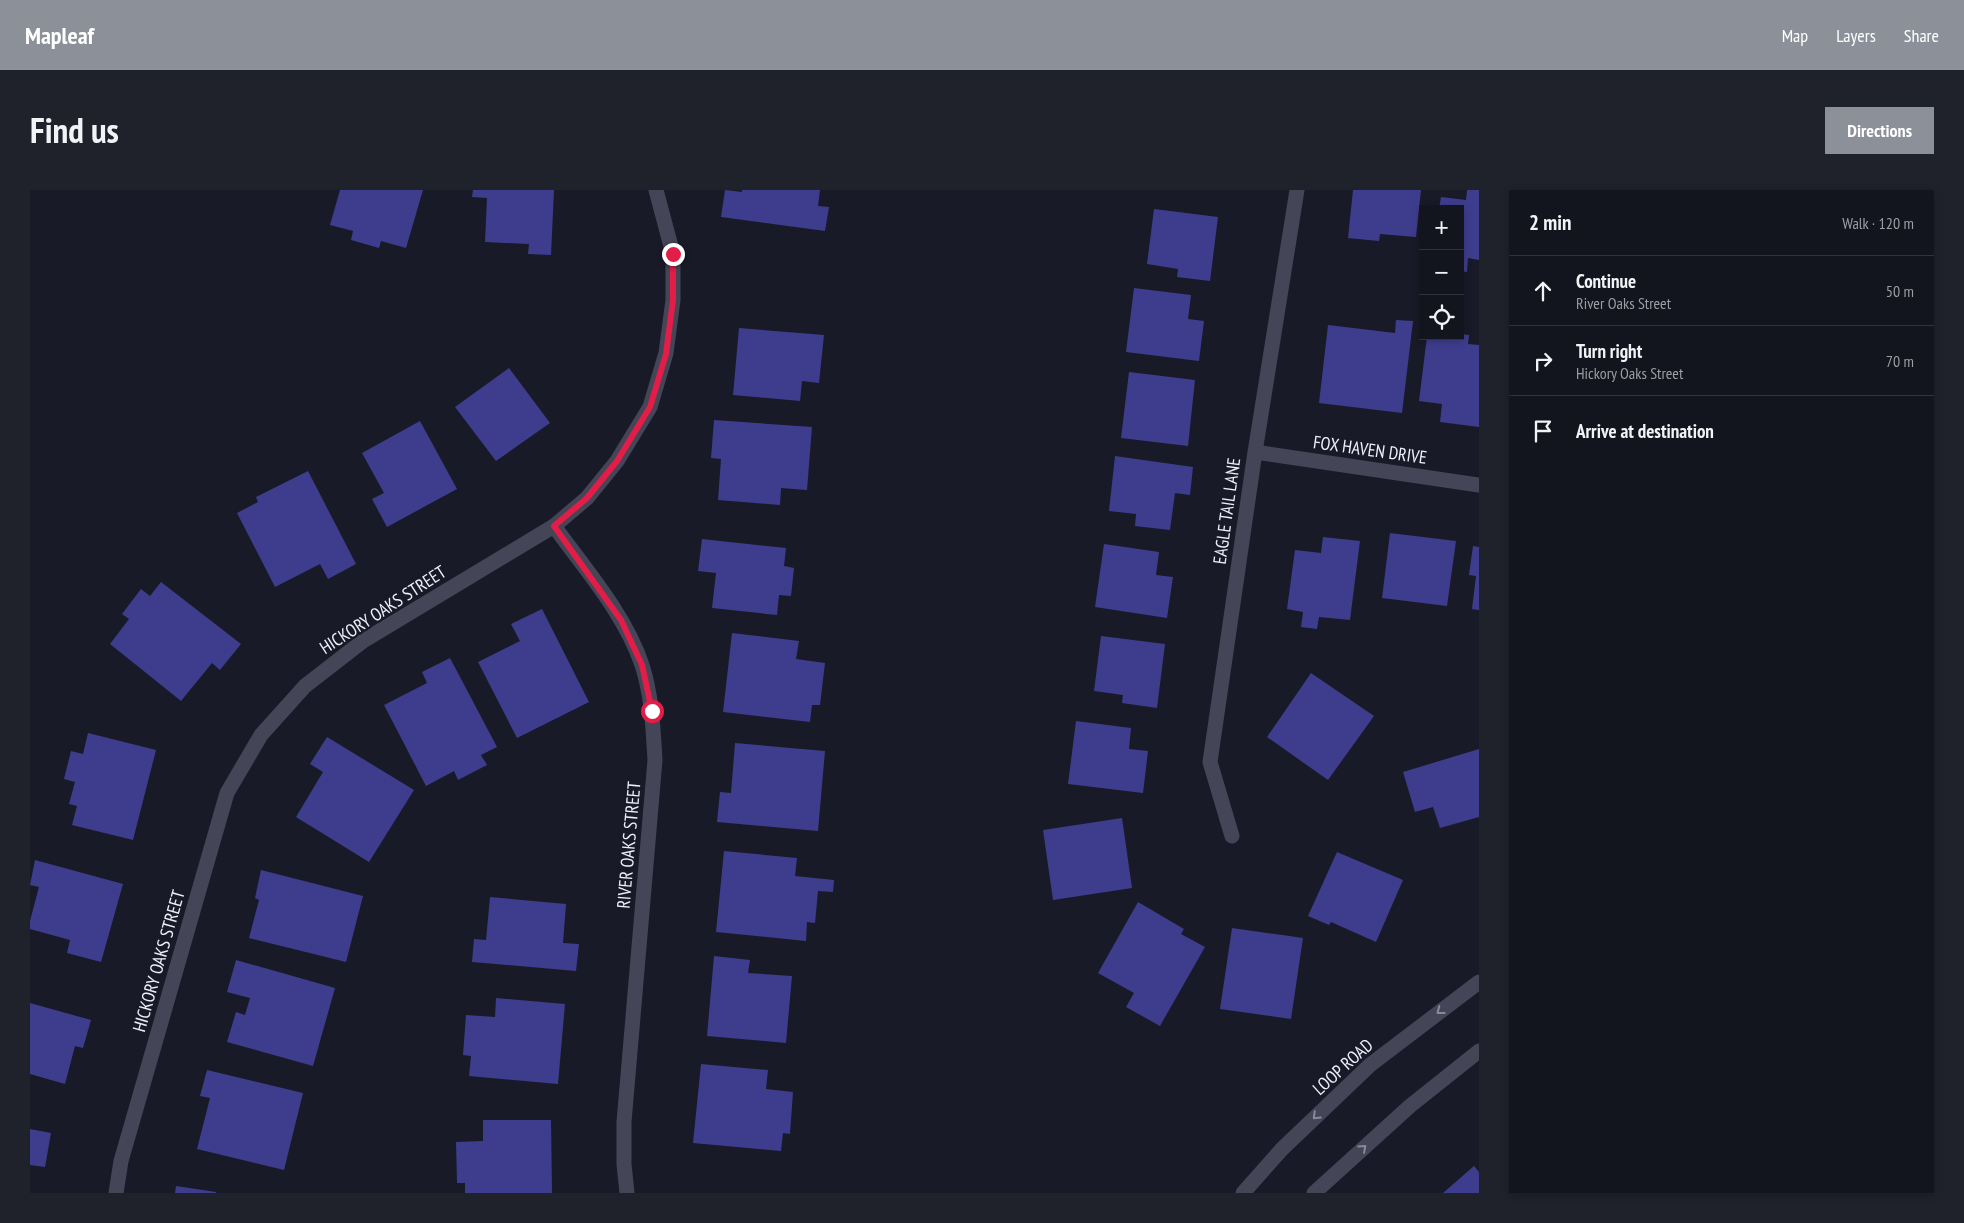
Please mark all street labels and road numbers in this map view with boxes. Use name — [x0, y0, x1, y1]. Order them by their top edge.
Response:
street label: FOX HAVEN DRIVE — [1312, 430, 1428, 469]
street label: EAGLE TAIL LANE — [1208, 456, 1245, 566]
street label: HICKORY OAKS STREET — [315, 560, 450, 659]
street label: RIVER OAKS STREET — [611, 780, 646, 910]
street label: HICKORY OAKS STREET — [127, 887, 190, 1034]
street label: LOOP ROAD — [1308, 1034, 1378, 1100]

